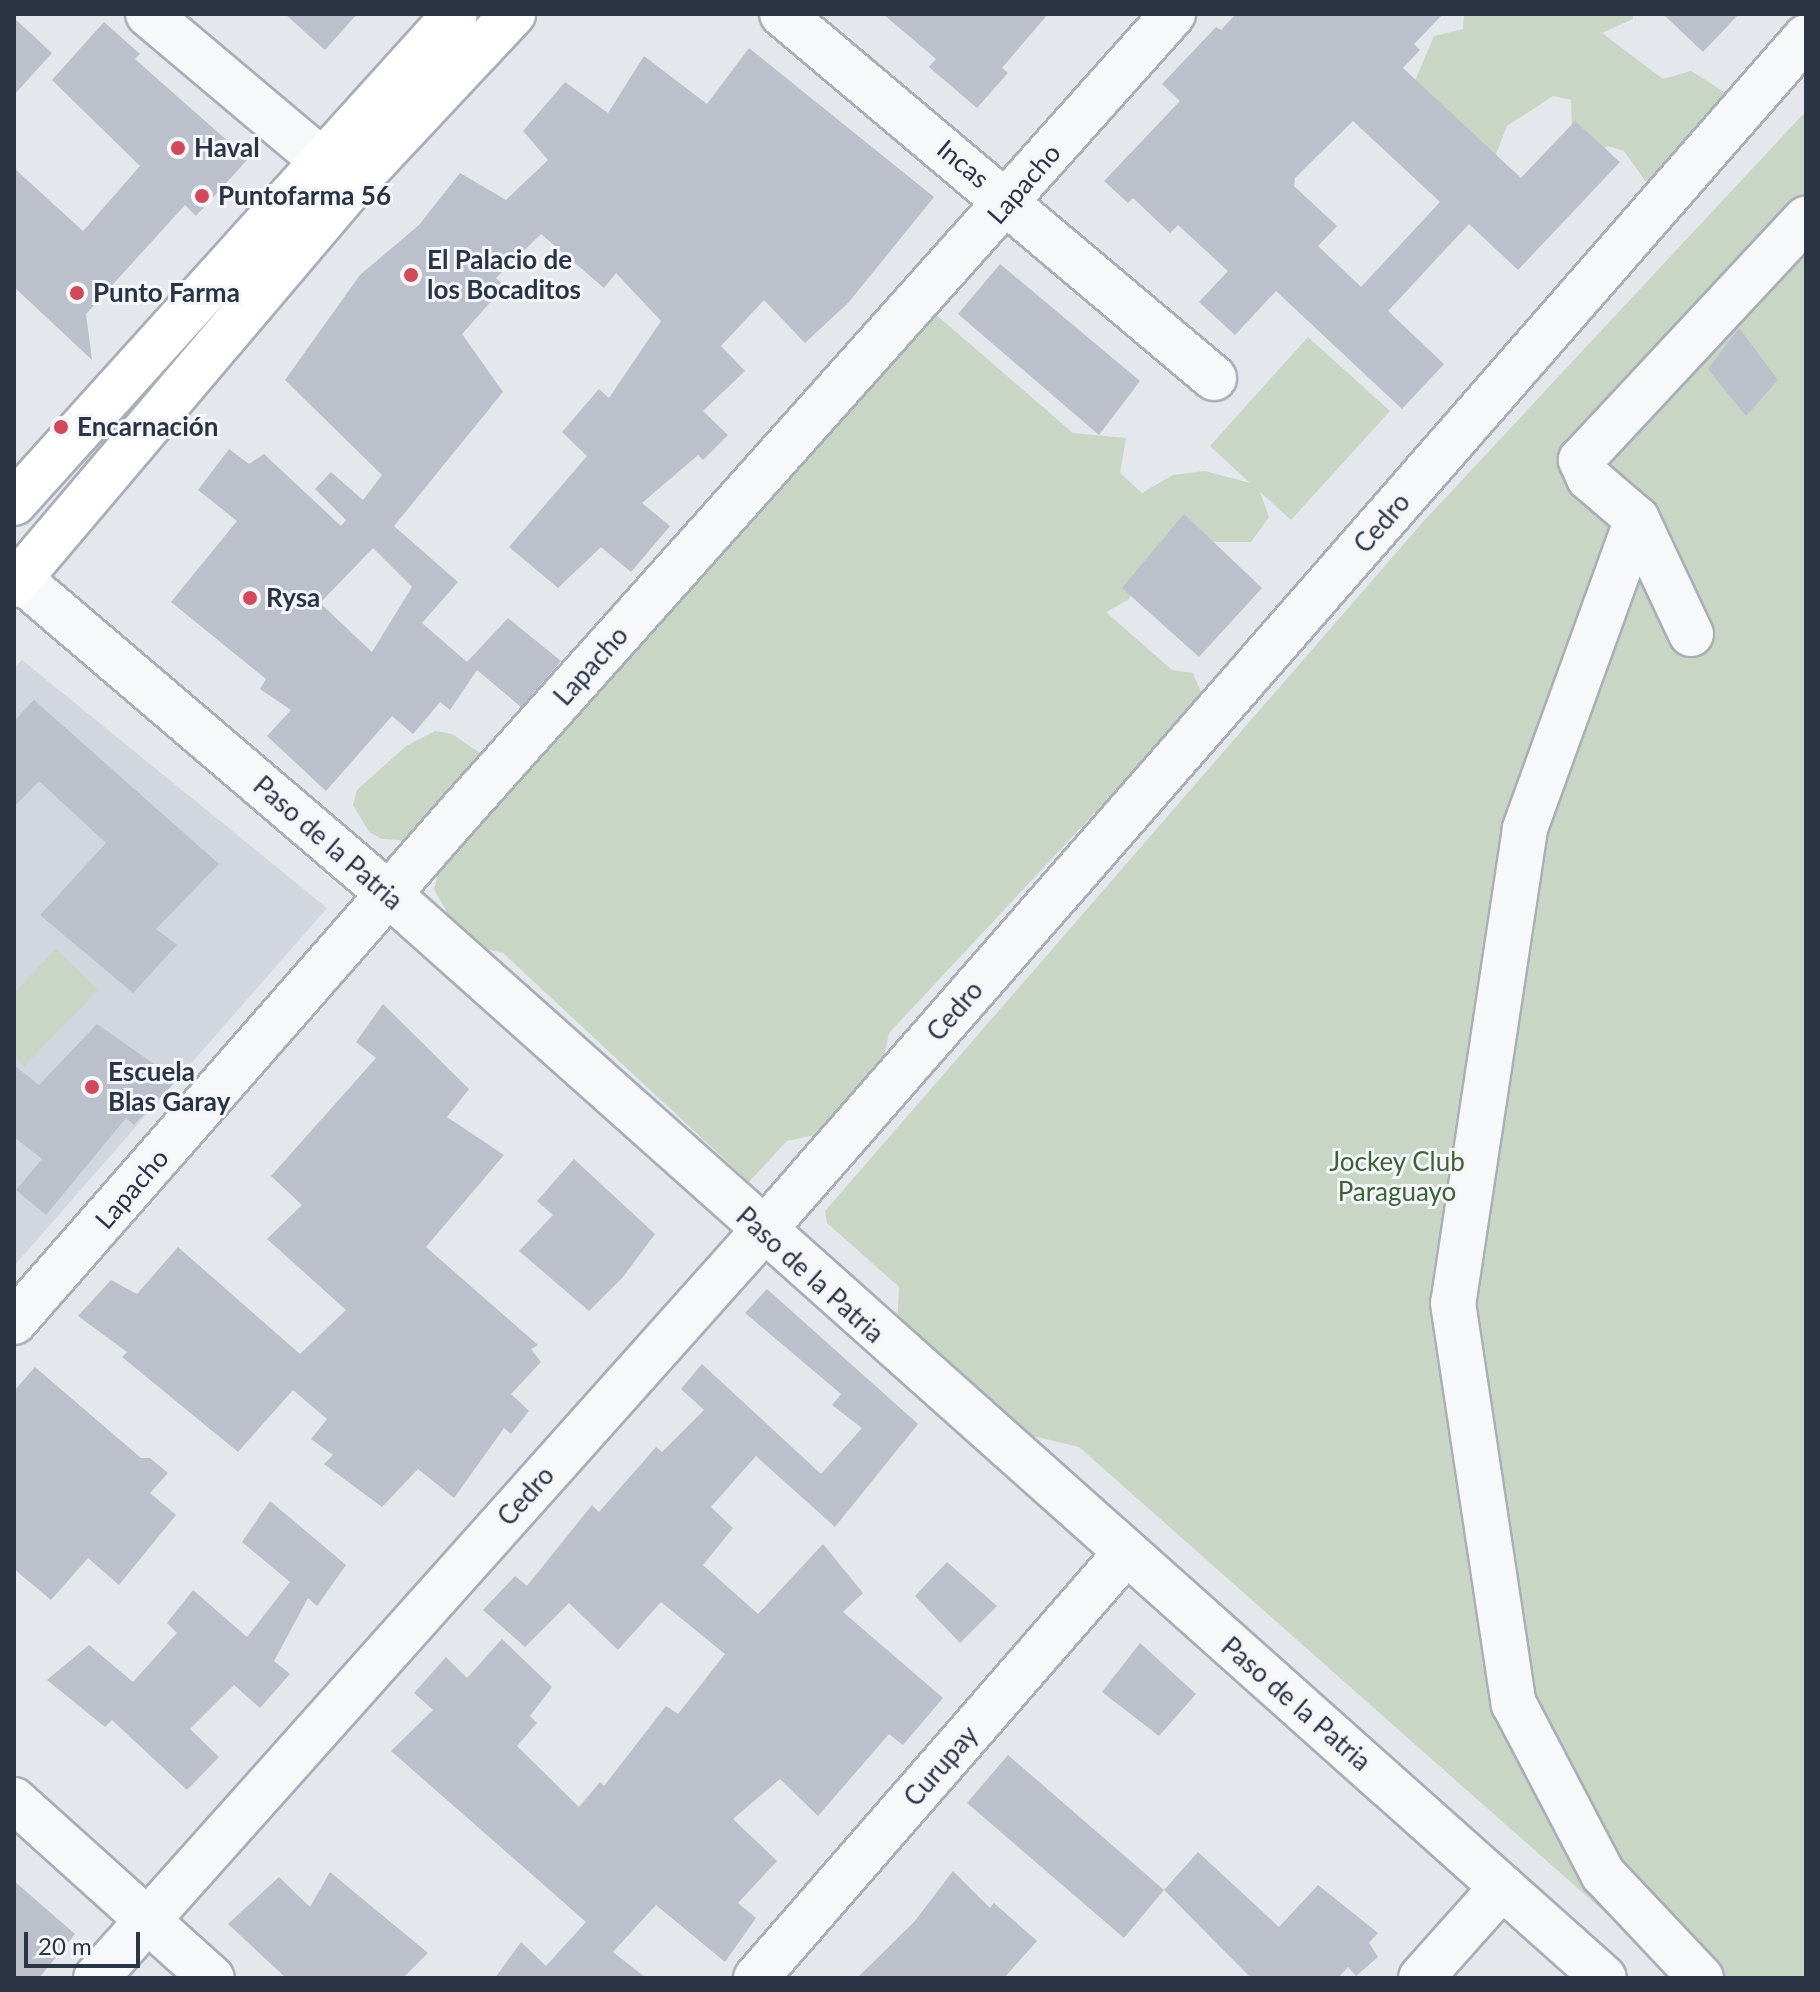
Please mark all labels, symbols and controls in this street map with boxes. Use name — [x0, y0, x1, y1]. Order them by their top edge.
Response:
place label: Haval — [194, 132, 260, 164]
street label: Incas — [931, 133, 995, 195]
street label: Lapacho — [981, 138, 1067, 230]
marker: Haval — [169, 139, 187, 157]
place label: Puntofarma 56 — [218, 180, 391, 212]
marker: Puntofarma 56 — [193, 187, 211, 205]
place label: El Palacio de los Bocaditos — [427, 244, 581, 306]
marker: El Palacio de los Bocaditos — [402, 266, 420, 284]
place label: Punto Farma — [93, 277, 240, 309]
marker: Punto Farma — [68, 284, 86, 302]
place label: Encarnación — [77, 411, 218, 443]
marker: Encarnación — [52, 418, 70, 436]
street label: Cedro — [1348, 487, 1416, 559]
place label: Rysa — [266, 582, 320, 614]
marker: Rysa — [241, 589, 259, 607]
street label: Lapacho — [547, 620, 635, 712]
street label: Paso de la Patria — [247, 770, 409, 916]
street label: Cedro — [921, 975, 989, 1047]
place label: Escuela Blas Garay — [108, 1056, 230, 1118]
marker: Escuela Blas Garay — [83, 1078, 101, 1096]
street label: Lapacho — [89, 1143, 175, 1235]
park label: Jockey Club Paraguayo — [1329, 1146, 1465, 1208]
street label: Paso de la Patria — [730, 1201, 890, 1349]
street label: Cedro — [491, 1460, 561, 1532]
street label: Paso de la Patria — [1215, 1631, 1377, 1777]
street label: Curupay — [898, 1719, 984, 1813]
scale bar — [28, 1916, 144, 1966]
text: 20 m — [38, 1931, 92, 1960]

